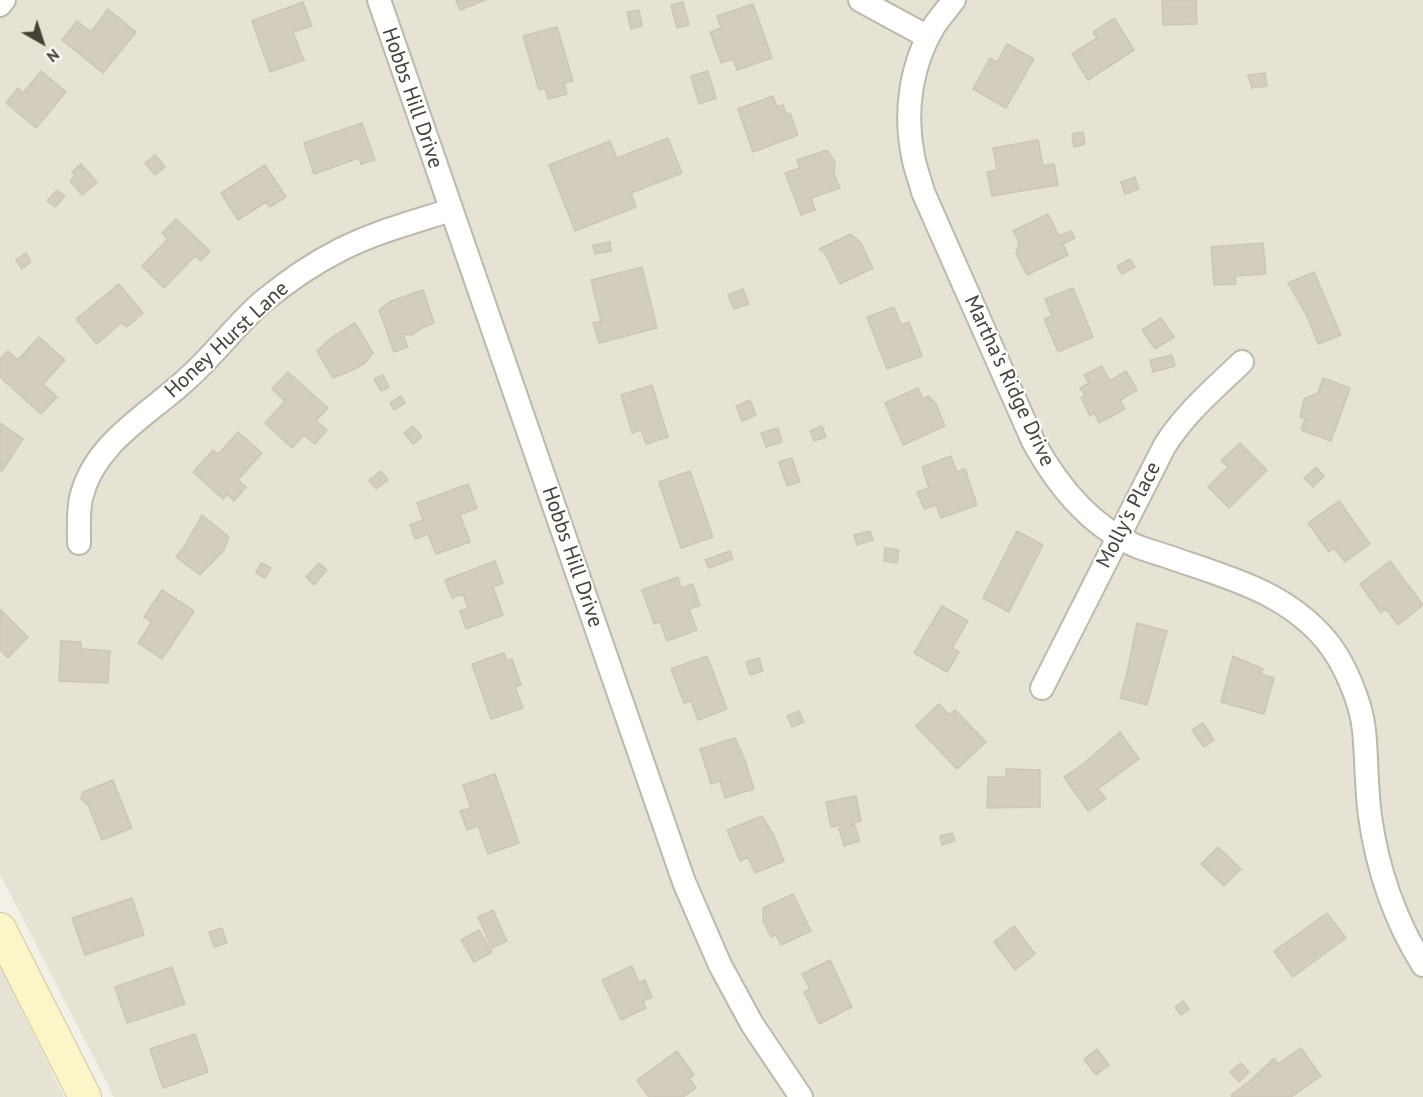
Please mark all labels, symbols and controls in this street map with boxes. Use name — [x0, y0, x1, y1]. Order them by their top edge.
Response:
north arrow — [12, 12, 72, 72]
street label: Hobbs Hill Drive — [376, 24, 448, 172]
text: N — [43, 45, 64, 67]
street label: Honey Hurst Lane — [160, 276, 294, 404]
street label: Martha's Ridge Drive — [958, 292, 1060, 470]
street label: Molly's Place — [1092, 458, 1166, 572]
street label: Hobbs Hill Drive — [536, 483, 608, 631]

